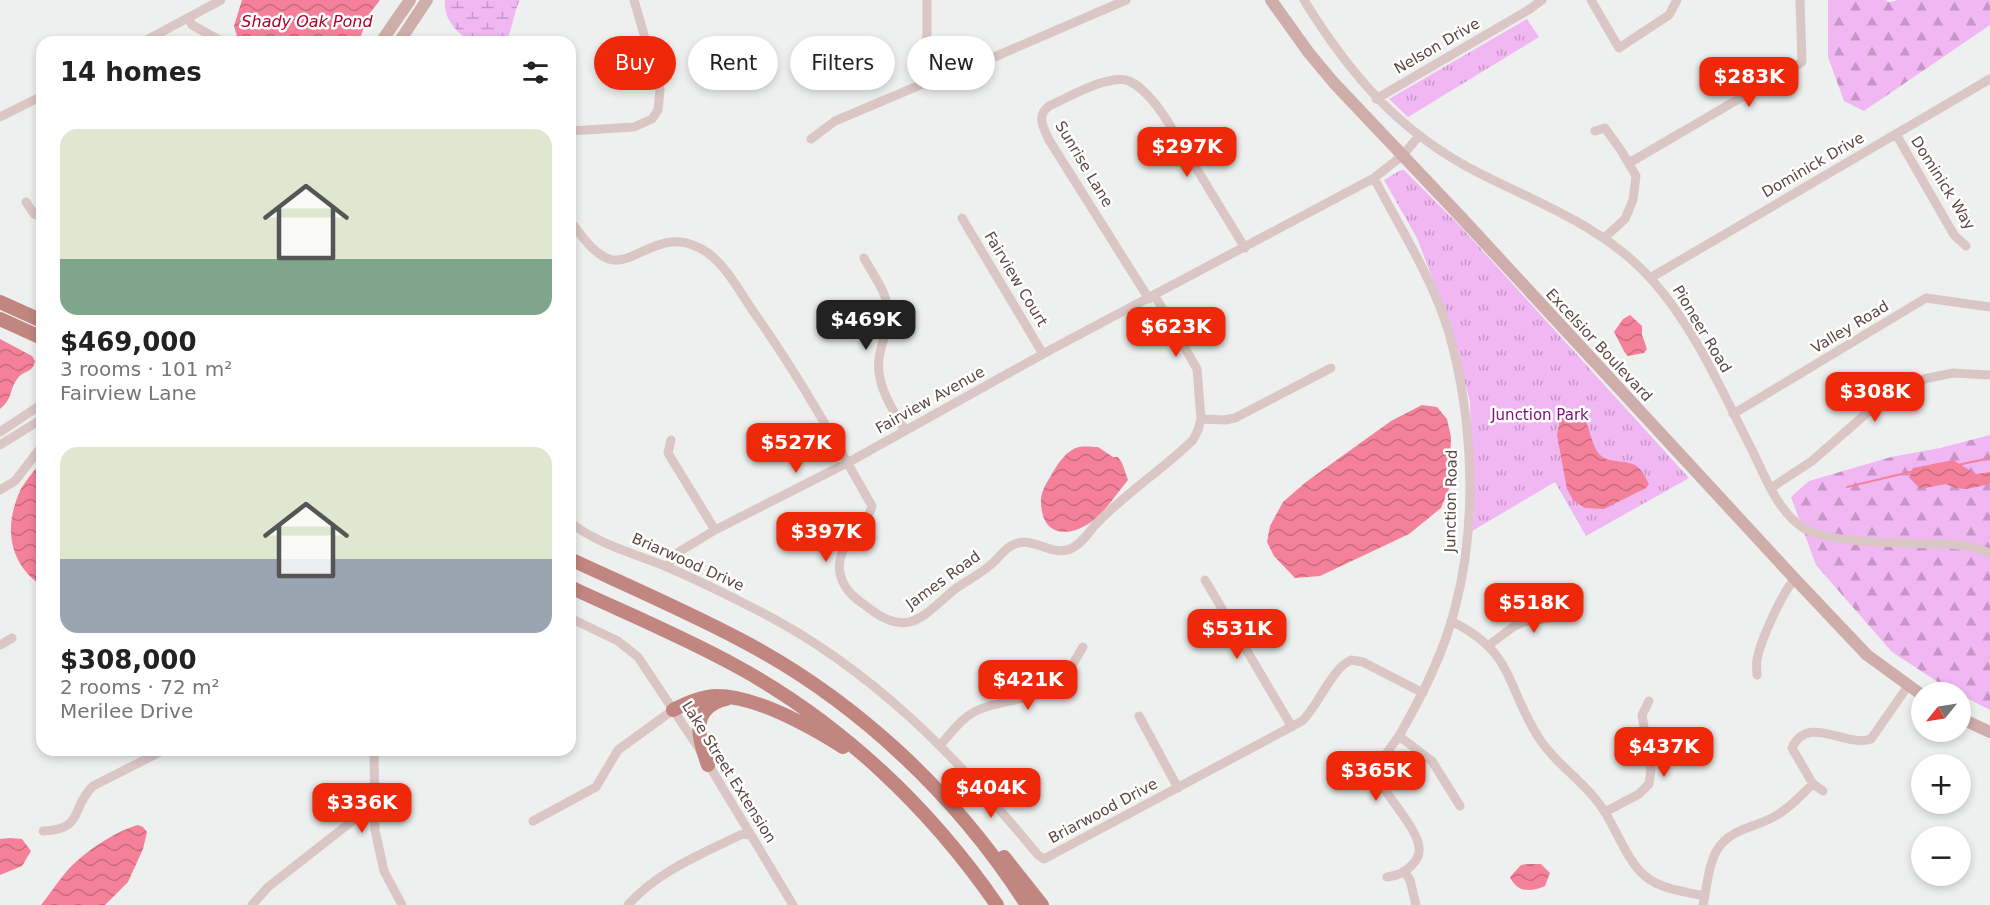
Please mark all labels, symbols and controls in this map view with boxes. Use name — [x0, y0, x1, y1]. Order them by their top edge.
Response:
water label: Shady Oak Pond — [241, 12, 373, 31]
street label: Nelson Drive — [1391, 14, 1483, 78]
chip: Buy — [594, 36, 676, 90]
chip: Rent — [688, 36, 778, 90]
chip: Filters — [790, 36, 895, 90]
chip: New — [907, 36, 995, 90]
icon: filters — [519, 56, 552, 89]
text: 14 homes — [60, 57, 202, 87]
pin: $283K — [1707, 57, 1791, 108]
text: $283K — [1713, 64, 1785, 88]
street label: Sunrise Lane — [1051, 118, 1117, 210]
pin: $297K — [1145, 127, 1229, 178]
street label: Dominick Drive — [1759, 128, 1867, 202]
street label: Dominick Way — [1907, 133, 1979, 233]
text: $297K — [1151, 134, 1223, 158]
icon: home — [252, 168, 360, 276]
street label: Fairview Court — [981, 228, 1051, 330]
street label: Pioneer Road — [1669, 282, 1735, 376]
street label: Excelsior Boulevard — [1542, 285, 1656, 405]
street label: Valley Road — [1808, 297, 1892, 357]
pin: $469K — [824, 300, 908, 351]
text: $469K — [830, 307, 902, 331]
pin: $623K — [1134, 307, 1218, 358]
text: $623K — [1140, 314, 1212, 338]
text: $469,000 — [60, 327, 197, 357]
text: 3 rooms · 101 m² — [60, 357, 232, 381]
street label: Fairview Avenue — [872, 363, 988, 437]
pin: $308K — [1833, 372, 1917, 423]
text: $308K — [1839, 379, 1911, 403]
text: Fairview Lane — [60, 381, 197, 405]
park label: Junction Park — [1490, 406, 1589, 424]
pin: $527K — [754, 423, 838, 474]
text: $527K — [760, 430, 832, 454]
street label: Junction Road — [1441, 449, 1461, 554]
icon: home — [252, 486, 360, 594]
pin: $397K — [784, 512, 868, 563]
text: $397K — [790, 519, 862, 543]
street label: Briarwood Drive — [629, 529, 747, 595]
street label: James Road — [901, 547, 984, 614]
pin: $518K — [1492, 583, 1576, 634]
text: $518K — [1498, 590, 1570, 614]
pin: $531K — [1195, 609, 1279, 660]
text: $531K — [1201, 616, 1273, 640]
text: $308,000 — [60, 645, 197, 675]
pin: $421K — [986, 660, 1070, 711]
text: $421K — [992, 667, 1064, 691]
text: 2 rooms · 72 m² — [60, 675, 220, 699]
north arrow — [1911, 682, 1971, 742]
map controls — [1911, 682, 1971, 886]
street label: Lake Street Extension — [678, 698, 780, 846]
text: Merilee Drive — [60, 699, 193, 723]
pin: $437K — [1622, 727, 1706, 778]
text: $437K — [1628, 734, 1700, 758]
pin: $365K — [1334, 751, 1418, 802]
button: + — [1911, 754, 1971, 814]
text: $365K — [1340, 758, 1412, 782]
pin: $404K — [949, 768, 1033, 819]
text: $404K — [955, 775, 1027, 799]
street label: Briarwood Drive — [1045, 775, 1161, 847]
pin: $336K — [320, 783, 404, 834]
text: $336K — [326, 790, 398, 814]
button: − — [1911, 826, 1971, 886]

